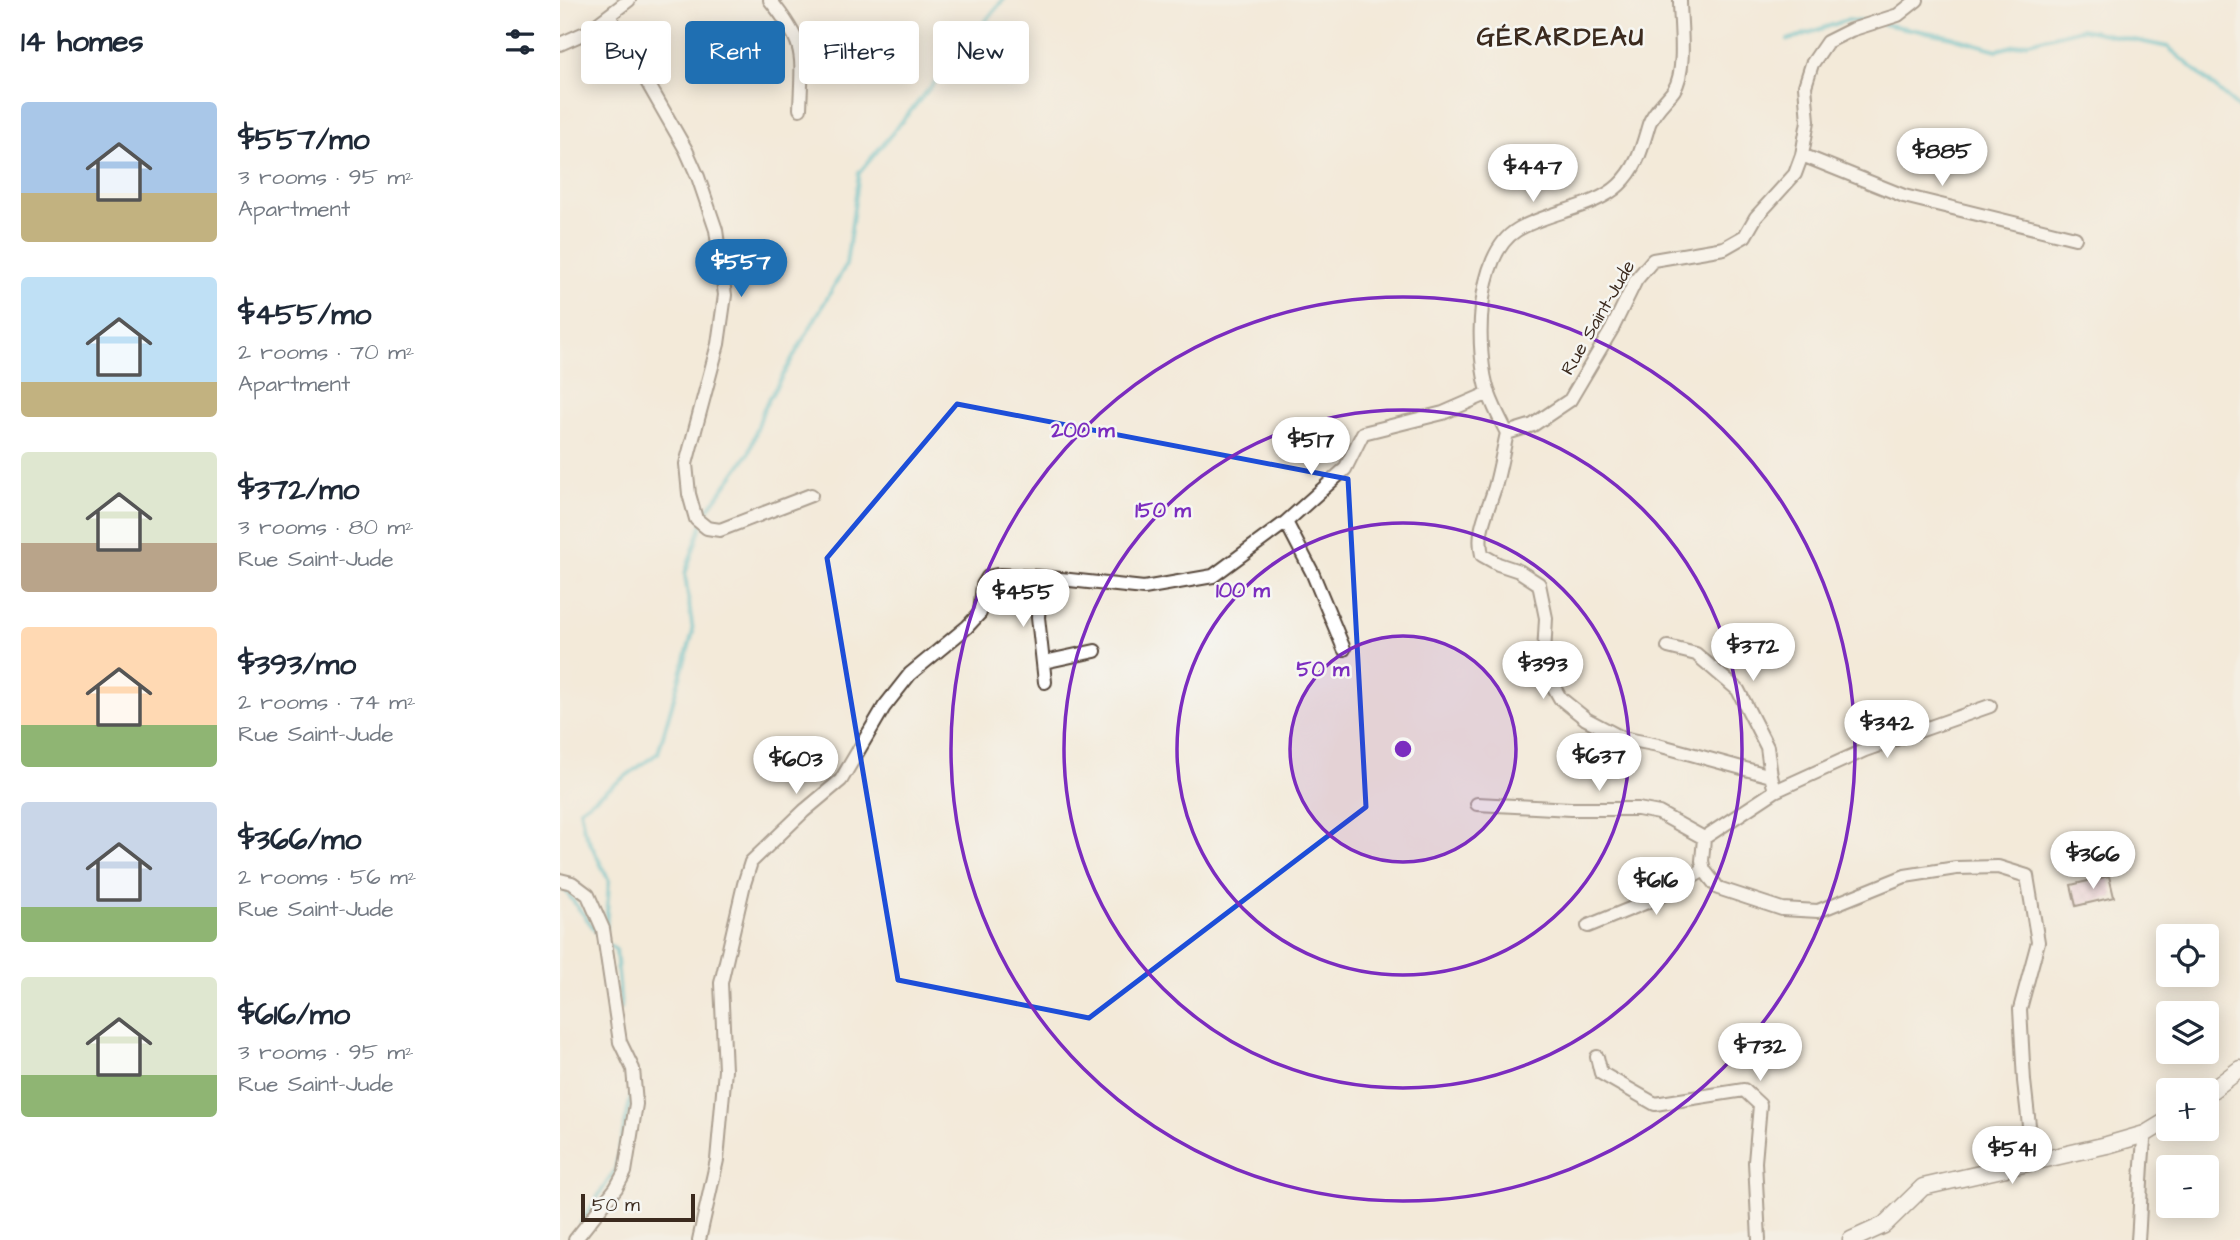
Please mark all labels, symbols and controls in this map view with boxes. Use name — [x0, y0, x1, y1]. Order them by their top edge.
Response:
district label: GÉRARDEAU — [1477, 19, 1645, 55]
text: 14 homes — [21, 21, 144, 63]
chip: Buy — [581, 21, 671, 84]
chip: Rent — [685, 21, 785, 84]
chip: Filters — [799, 21, 919, 84]
chip: New — [933, 21, 1029, 84]
icon: filters — [501, 23, 539, 61]
text: $557/mo — [238, 119, 370, 161]
pin: $885 — [1901, 128, 1983, 188]
icon: home — [77, 130, 161, 214]
text: $885 — [1913, 135, 1971, 167]
pin: $447 — [1492, 144, 1574, 204]
text: $447 — [1504, 151, 1562, 183]
text: 3 rooms · 95 m² — [238, 161, 414, 193]
text: Apartment — [238, 193, 350, 225]
pin: $557 — [700, 240, 782, 299]
text: $557 — [711, 246, 771, 278]
street label: Rue Saint-Jude — [1554, 255, 1642, 380]
text: $455/mo — [238, 294, 371, 336]
icon: home — [77, 305, 161, 389]
text: 2 rooms · 70 m² — [238, 336, 414, 368]
text: Apartment — [238, 368, 350, 400]
text: 200 m — [1050, 416, 1115, 445]
pin: $517 — [1270, 418, 1352, 477]
text: $517 — [1288, 424, 1334, 456]
text: $372/mo — [238, 469, 359, 511]
icon: home — [77, 480, 161, 564]
text: 150 m — [1135, 496, 1191, 525]
text: 3 rooms · 80 m² — [238, 511, 414, 543]
text: Rue Saint-Jude — [238, 543, 394, 575]
pin: $455 — [982, 570, 1064, 629]
text: $455 — [992, 576, 1054, 608]
text: 100 m — [1216, 576, 1271, 605]
pin: $372 — [1712, 624, 1794, 683]
text: $372 — [1727, 630, 1779, 662]
pin: $393 — [1502, 642, 1584, 701]
text: $393/mo — [238, 644, 356, 686]
text: $393 — [1518, 648, 1568, 680]
icon: home — [77, 655, 161, 739]
text: 50 m — [1297, 655, 1350, 684]
text: 2 rooms · 74 m² — [238, 686, 416, 718]
pin: $342 — [1846, 700, 1928, 760]
text: $342 — [1860, 707, 1914, 739]
text: Rue Saint-Jude — [238, 718, 394, 750]
pin: $637 — [1558, 734, 1640, 793]
pin: $603 — [755, 736, 837, 796]
centre of rings — [1391, 737, 1415, 761]
text: $637 — [1572, 740, 1626, 772]
text: $603 — [769, 743, 823, 775]
text: $366/mo — [238, 819, 361, 861]
icon: home — [77, 830, 161, 914]
pin: $366 — [2052, 832, 2134, 891]
text: $366 — [2066, 838, 2120, 870]
pin: $616 — [1615, 858, 1697, 917]
text: 2 rooms · 56 m² — [238, 861, 416, 893]
text: $616 — [1634, 864, 1678, 896]
text: Rue Saint-Jude — [238, 893, 394, 925]
map controls — [2156, 924, 2219, 1218]
button: locate — [2156, 924, 2219, 987]
text: $616/mo — [238, 994, 350, 1036]
button: layers — [2156, 1001, 2219, 1064]
icon: home — [77, 1005, 161, 1089]
pin: $732 — [1719, 1024, 1801, 1083]
text: $732 — [1734, 1030, 1786, 1062]
text: 3 rooms · 95 m² — [238, 1036, 414, 1068]
text: Rue Saint-Jude — [238, 1068, 394, 1100]
button: + — [2156, 1078, 2219, 1141]
pin: $541 — [1971, 1126, 2053, 1186]
text: $541 — [1988, 1133, 2036, 1165]
button: − — [2156, 1155, 2219, 1218]
scale bar — [581, 1191, 695, 1223]
text: 50 m — [592, 1192, 640, 1219]

